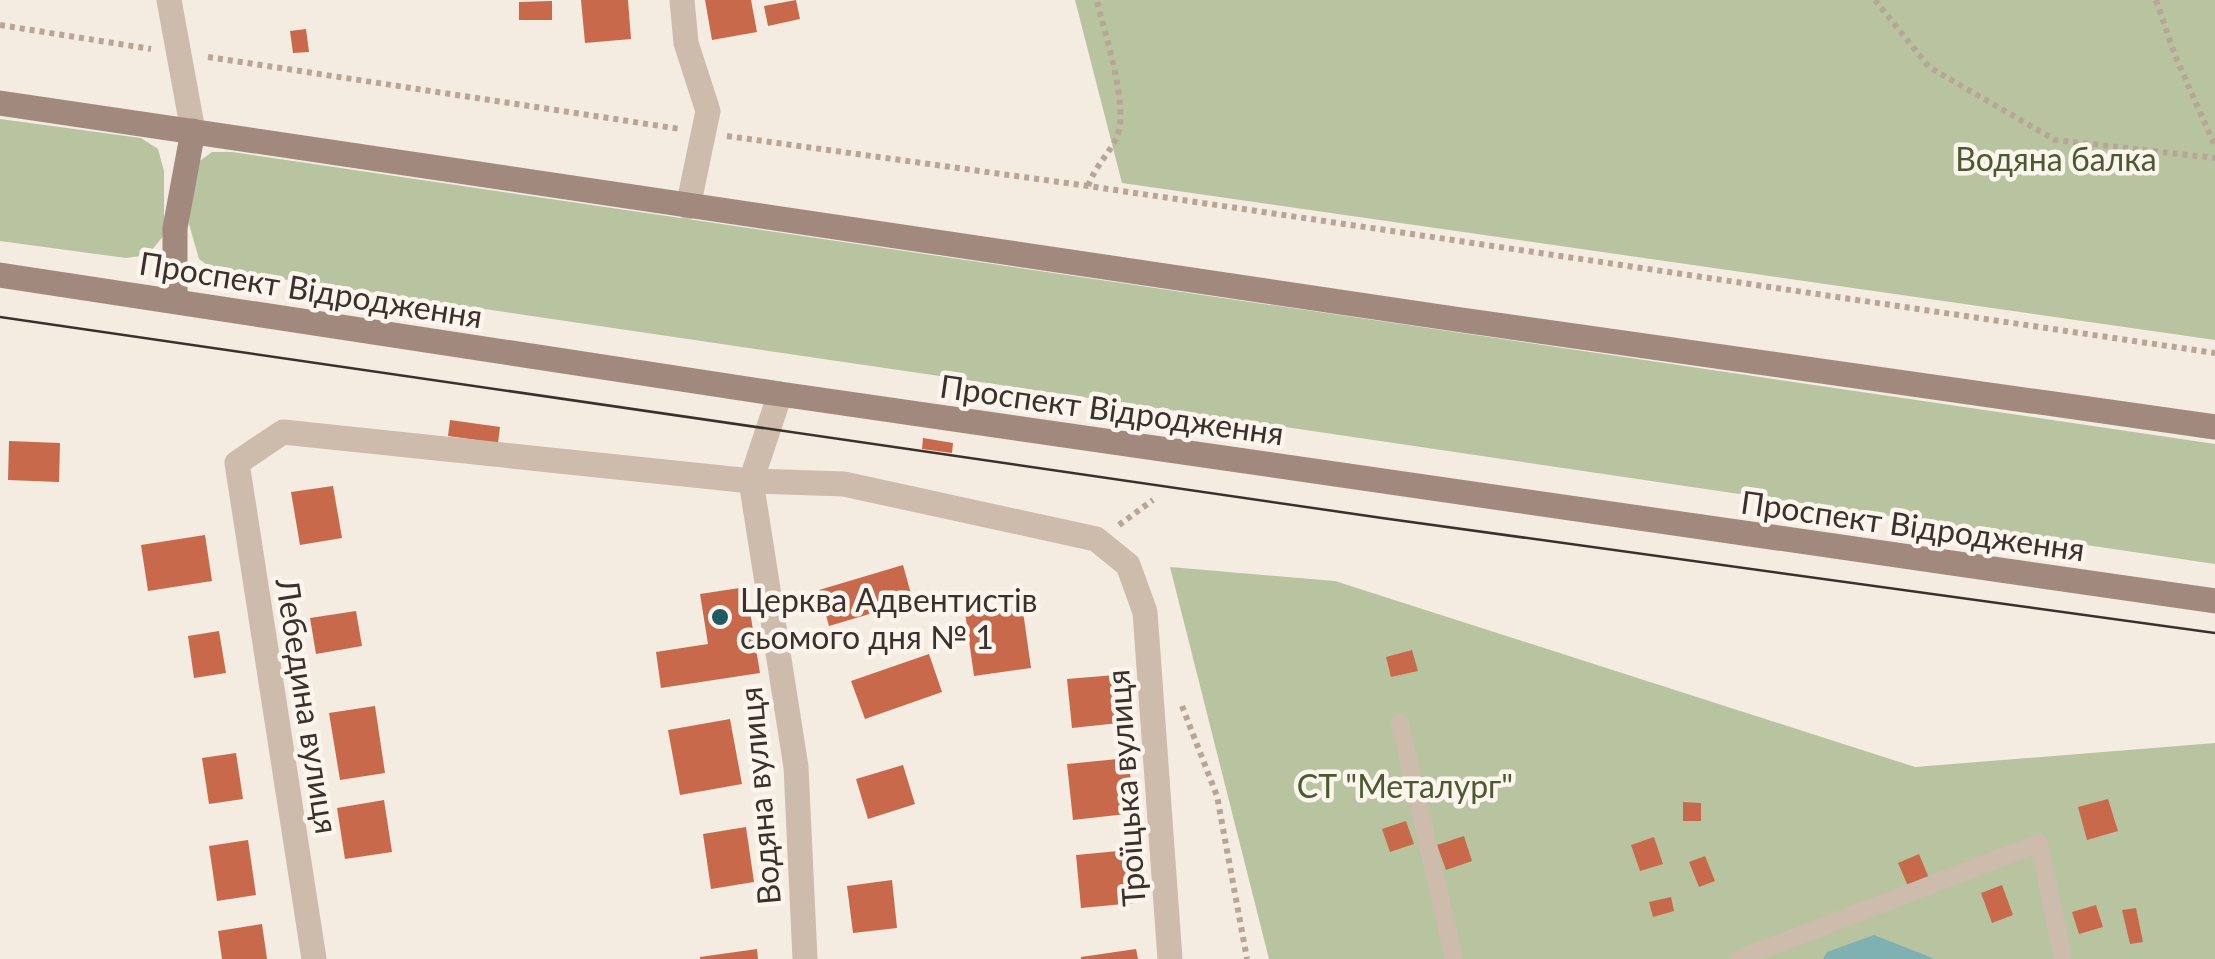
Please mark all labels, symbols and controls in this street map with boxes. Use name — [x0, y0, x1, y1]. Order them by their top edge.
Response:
park label: Водяна балка — [1955, 139, 2157, 178]
street label: Проспект Відродження — [137, 243, 485, 335]
street label: Проспект Відродження — [938, 366, 1286, 452]
street label: Проспект Відродження — [1739, 482, 2087, 568]
street label: Лебедина вулиця — [268, 574, 347, 837]
place label: Церква Адвентистів сьомого дня № 1 — [740, 580, 1037, 656]
marker: Церква Адвентистів сьомого дня № 1 — [709, 606, 731, 628]
street label: Троїцька вулиця — [1097, 668, 1153, 908]
street label: Водяна вулиця — [730, 686, 788, 906]
park label: СТ "Металург" — [1297, 766, 1513, 805]

